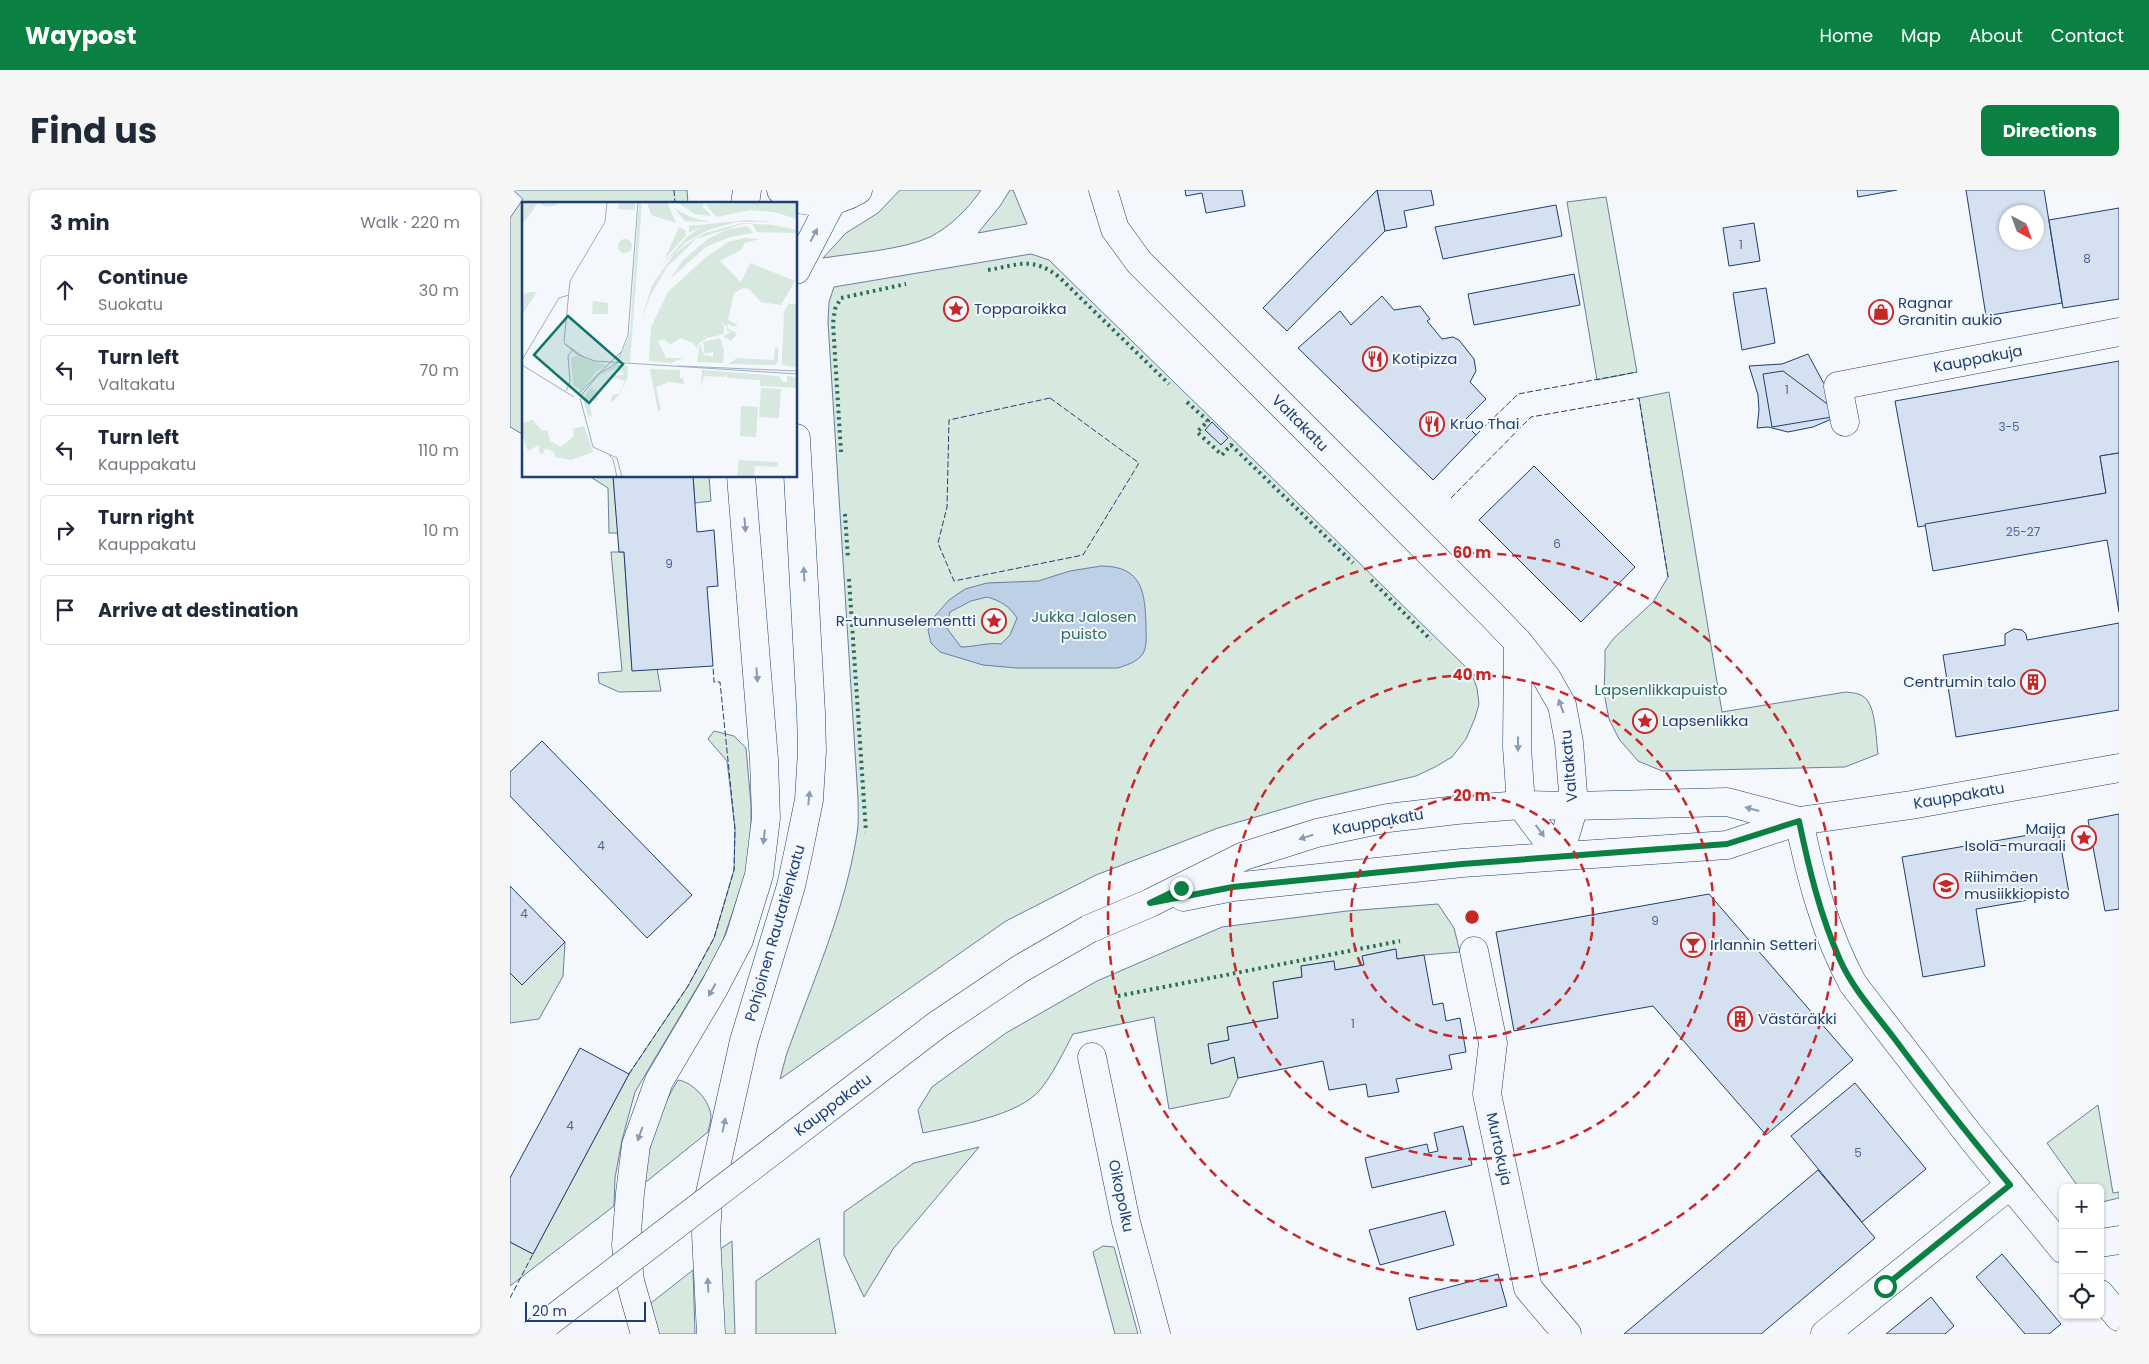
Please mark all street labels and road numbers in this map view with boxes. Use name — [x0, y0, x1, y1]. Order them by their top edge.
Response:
street label: Kauppakuja — [1932, 340, 2024, 377]
street label: Valtakatu — [1267, 390, 1333, 456]
street label: Valtakatu — [1555, 729, 1582, 803]
street label: Kauppakatu — [1912, 777, 2006, 814]
street label: Kauppakatu — [1331, 803, 1425, 840]
street label: Pohjoinen Rautatienkatu — [739, 842, 810, 1024]
street label: Kauppakatu — [790, 1069, 876, 1141]
street label: Murtokuja — [1481, 1110, 1517, 1187]
street label: Oikopolku — [1104, 1158, 1139, 1234]

